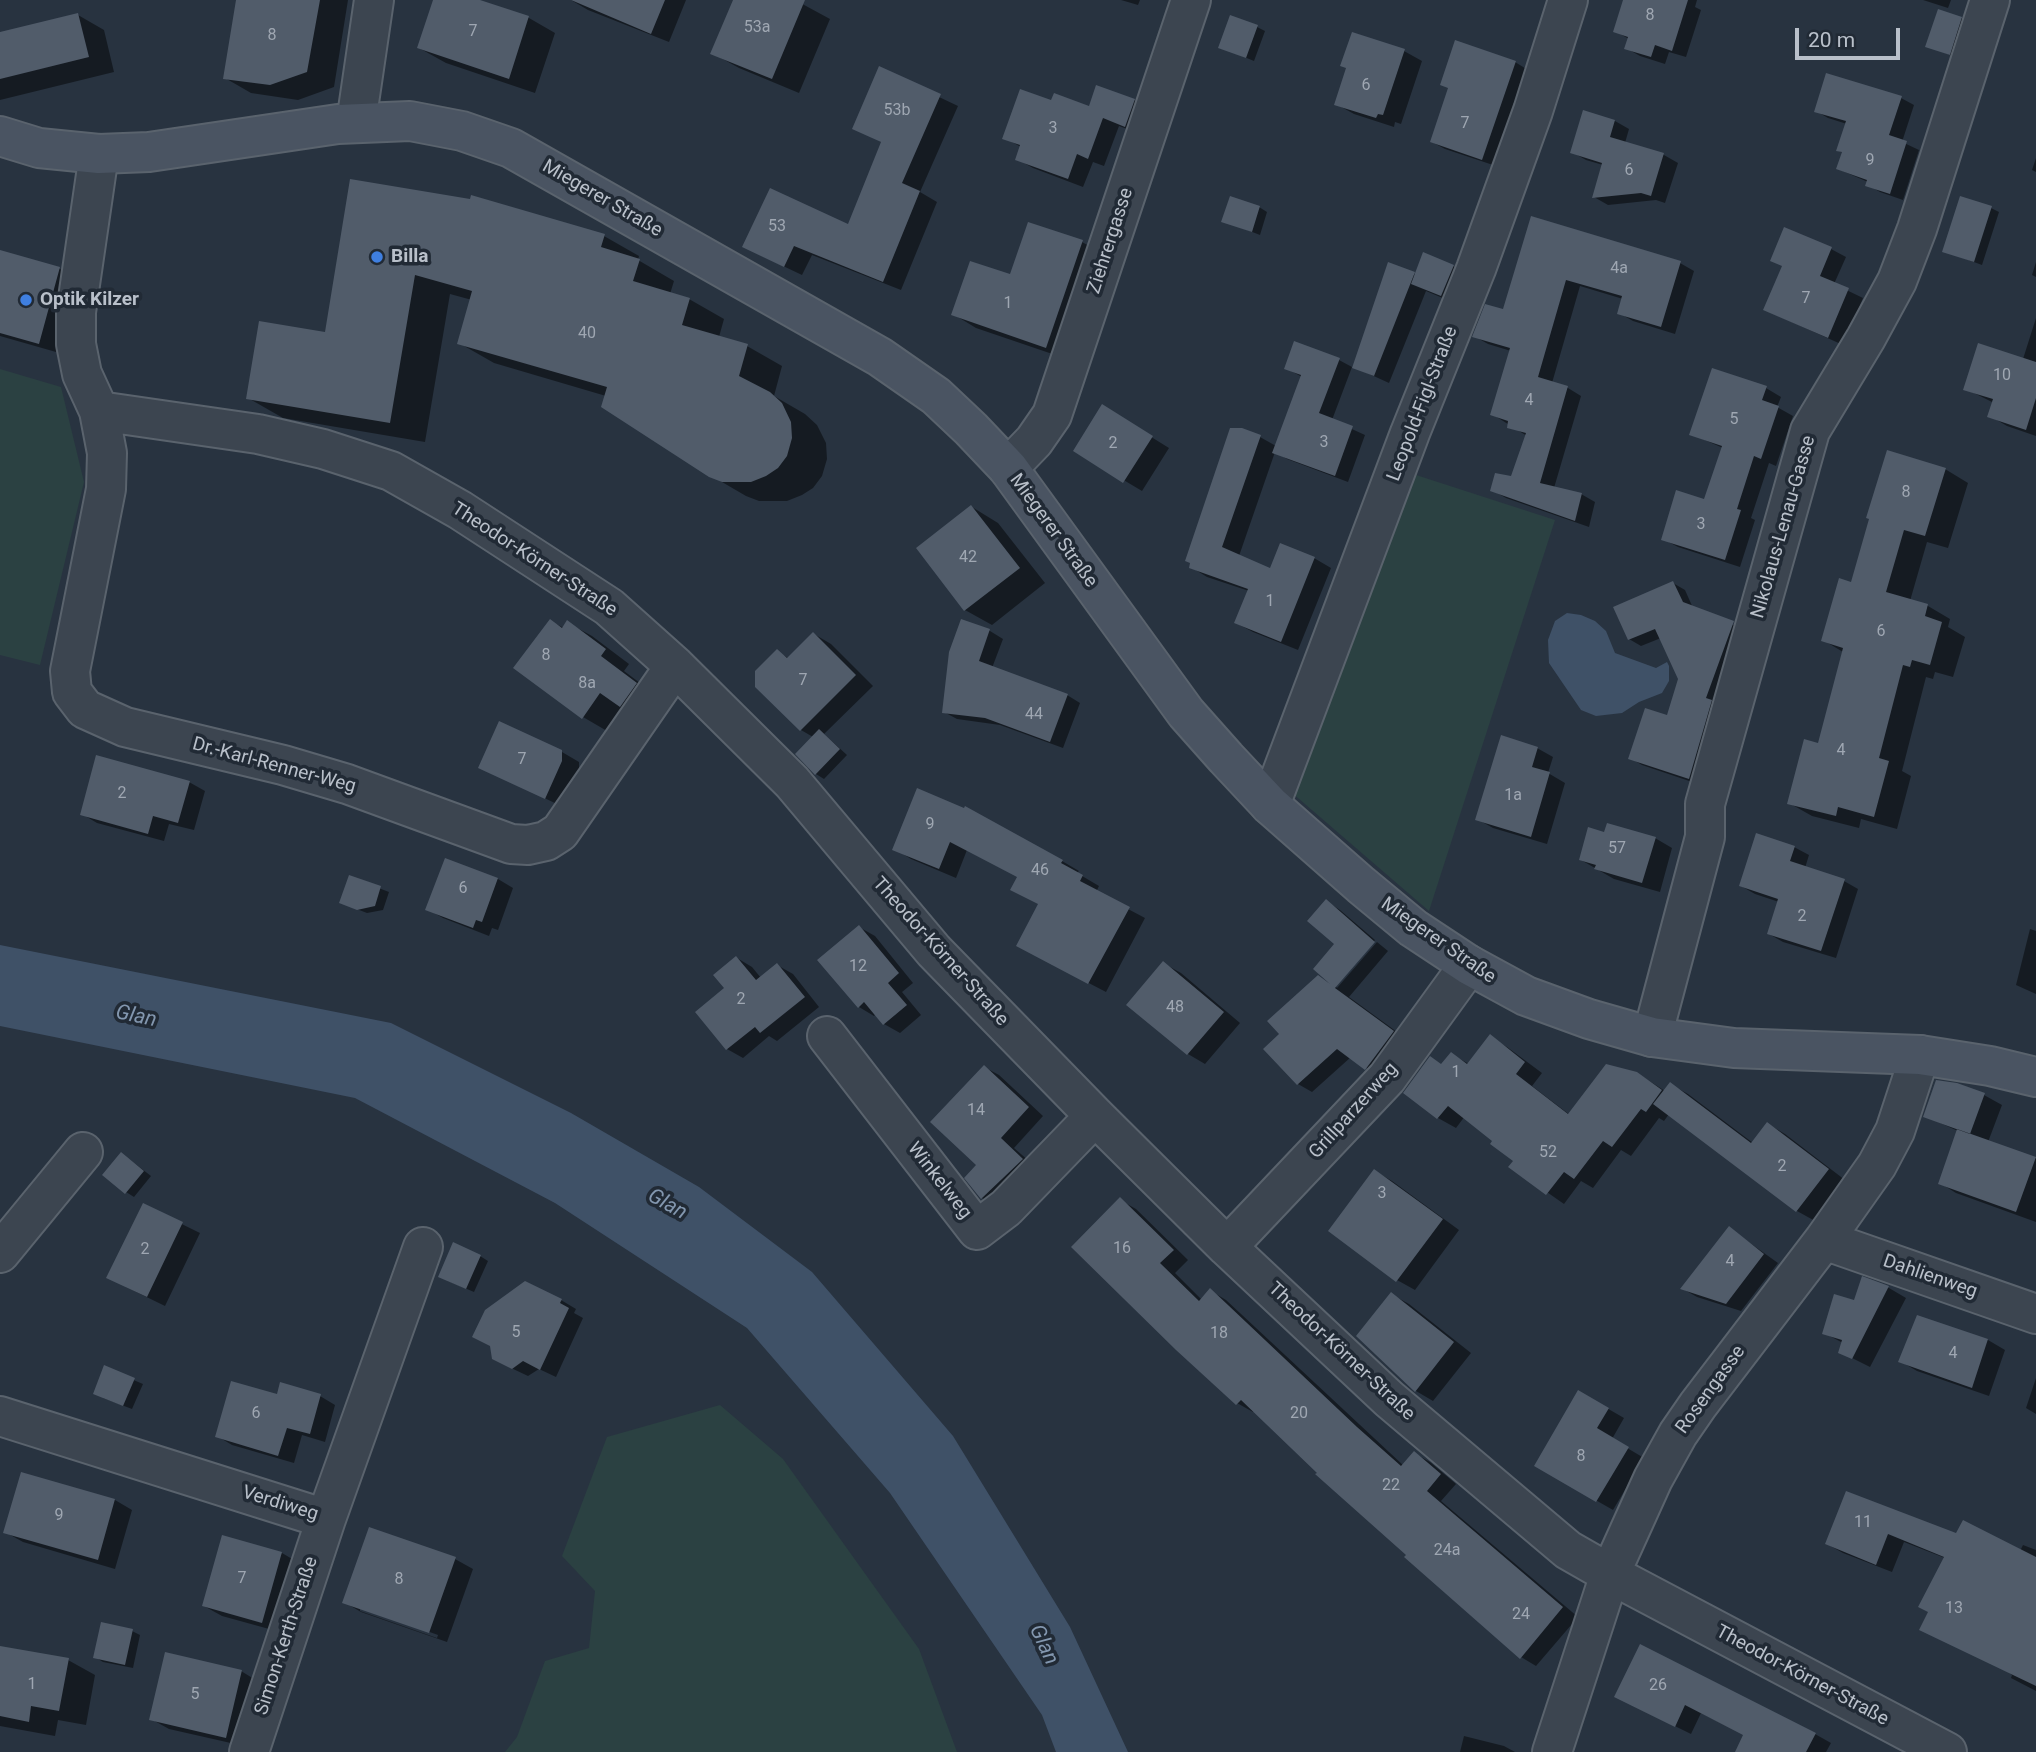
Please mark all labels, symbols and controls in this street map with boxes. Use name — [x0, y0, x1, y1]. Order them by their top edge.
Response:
house number: 8 — [1646, 6, 1654, 26]
scale bar — [1798, 14, 1903, 58]
house number: 53a — [744, 18, 770, 38]
house number: 7 — [469, 22, 477, 42]
house number: 8 — [268, 26, 276, 46]
text: 20 m — [1808, 28, 1855, 52]
house number: 6 — [1362, 76, 1370, 96]
house number: 53b — [884, 101, 910, 121]
house number: 7 — [1461, 114, 1469, 134]
house number: 3 — [1049, 119, 1057, 139]
house number: 9 — [1866, 151, 1874, 171]
street label: Miegerer Straße — [538, 155, 666, 243]
house number: 6 — [1625, 161, 1633, 181]
street label: Ziehrergasse — [1083, 185, 1139, 297]
house number: 53 — [768, 217, 786, 237]
place label: Billa — [391, 246, 428, 268]
marker: Billa — [369, 249, 385, 265]
house number: 4a — [1610, 259, 1628, 279]
place label: Optik Kilzer — [40, 289, 139, 311]
house number: 7 — [1802, 289, 1810, 309]
marker: Optik Kilzer — [18, 292, 34, 308]
house number: 1 — [1004, 294, 1012, 314]
street label: Leopold-Figl-Straße — [1383, 323, 1463, 485]
house number: 40 — [578, 324, 596, 344]
house number: 10 — [1993, 366, 2011, 386]
house number: 4 — [1525, 391, 1533, 411]
house number: 5 — [1730, 410, 1738, 430]
house number: 3 — [1320, 433, 1328, 453]
street label: Nikolaus-Lenau-Gasse — [1747, 433, 1821, 621]
house number: 2 — [1109, 434, 1117, 454]
street label: Miegerer Straße — [1004, 470, 1102, 592]
house number: 8 — [1902, 483, 1910, 503]
street label: Theodor-Körner-Straße — [447, 498, 621, 622]
house number: 3 — [1697, 515, 1705, 535]
house number: 42 — [959, 548, 977, 568]
house number: 1 — [1266, 592, 1274, 612]
house number: 6 — [1877, 622, 1885, 642]
house number: 8 — [542, 646, 550, 666]
house number: 7 — [799, 671, 807, 691]
house number: 8a — [578, 674, 596, 694]
house number: 44 — [1025, 705, 1043, 725]
street label: Dr.-Karl-Renner-Weg — [190, 733, 358, 799]
house number: 4 — [1837, 741, 1845, 761]
house number: 7 — [518, 750, 526, 770]
house number: 2 — [118, 784, 126, 804]
house number: 1a — [1504, 786, 1522, 806]
house number: 9 — [926, 815, 934, 835]
house number: 57 — [1608, 839, 1626, 859]
house number: 46 — [1031, 861, 1049, 881]
street label: Theodor-Körner-Straße — [867, 873, 1013, 1031]
house number: 6 — [459, 879, 467, 899]
street label: Miegerer Straße — [1376, 893, 1500, 989]
house number: 2 — [1798, 907, 1806, 927]
house number: 12 — [849, 957, 867, 977]
house number: 2 — [737, 990, 745, 1010]
house number: 48 — [1166, 998, 1184, 1018]
water label: Glan — [113, 1000, 159, 1034]
street label: Grillparzerweg — [1305, 1058, 1403, 1164]
house number: 1 — [1452, 1063, 1460, 1083]
house number: 14 — [967, 1101, 985, 1121]
street label: Winkelweg — [902, 1138, 976, 1224]
house number: 52 — [1539, 1143, 1557, 1163]
house number: 2 — [1778, 1157, 1786, 1177]
water label: Glan — [643, 1184, 691, 1226]
house number: 3 — [1378, 1184, 1386, 1204]
house number: 16 — [1113, 1239, 1131, 1259]
house number: 2 — [141, 1240, 149, 1260]
street label: Dahlienweg — [1880, 1250, 1980, 1304]
house number: 4 — [1726, 1252, 1734, 1272]
street label: Theodor-Körner-Straße — [1263, 1278, 1419, 1426]
house number: 5 — [512, 1323, 520, 1343]
house number: 18 — [1210, 1324, 1228, 1344]
street label: Rosengasse — [1671, 1341, 1751, 1439]
house number: 4 — [1949, 1344, 1957, 1364]
house number: 6 — [252, 1404, 260, 1424]
house number: 20 — [1290, 1404, 1308, 1424]
house number: 8 — [1577, 1447, 1585, 1467]
house number: 22 — [1382, 1476, 1400, 1496]
street label: Verdiweg — [239, 1482, 321, 1526]
house number: 9 — [55, 1506, 63, 1526]
house number: 11 — [1854, 1513, 1872, 1533]
house number: 24a — [1434, 1541, 1460, 1561]
street label: Simon-Kerth-Straße — [251, 1554, 323, 1718]
house number: 7 — [238, 1569, 246, 1589]
house number: 8 — [395, 1570, 403, 1590]
house number: 13 — [1945, 1599, 1963, 1619]
house number: 24 — [1512, 1605, 1530, 1625]
water label: Glan — [1023, 1621, 1063, 1669]
street label: Theodor-Körner-Straße — [1712, 1621, 1892, 1731]
house number: 1 — [28, 1675, 36, 1695]
house number: 26 — [1649, 1676, 1667, 1696]
house number: 5 — [191, 1685, 199, 1705]

